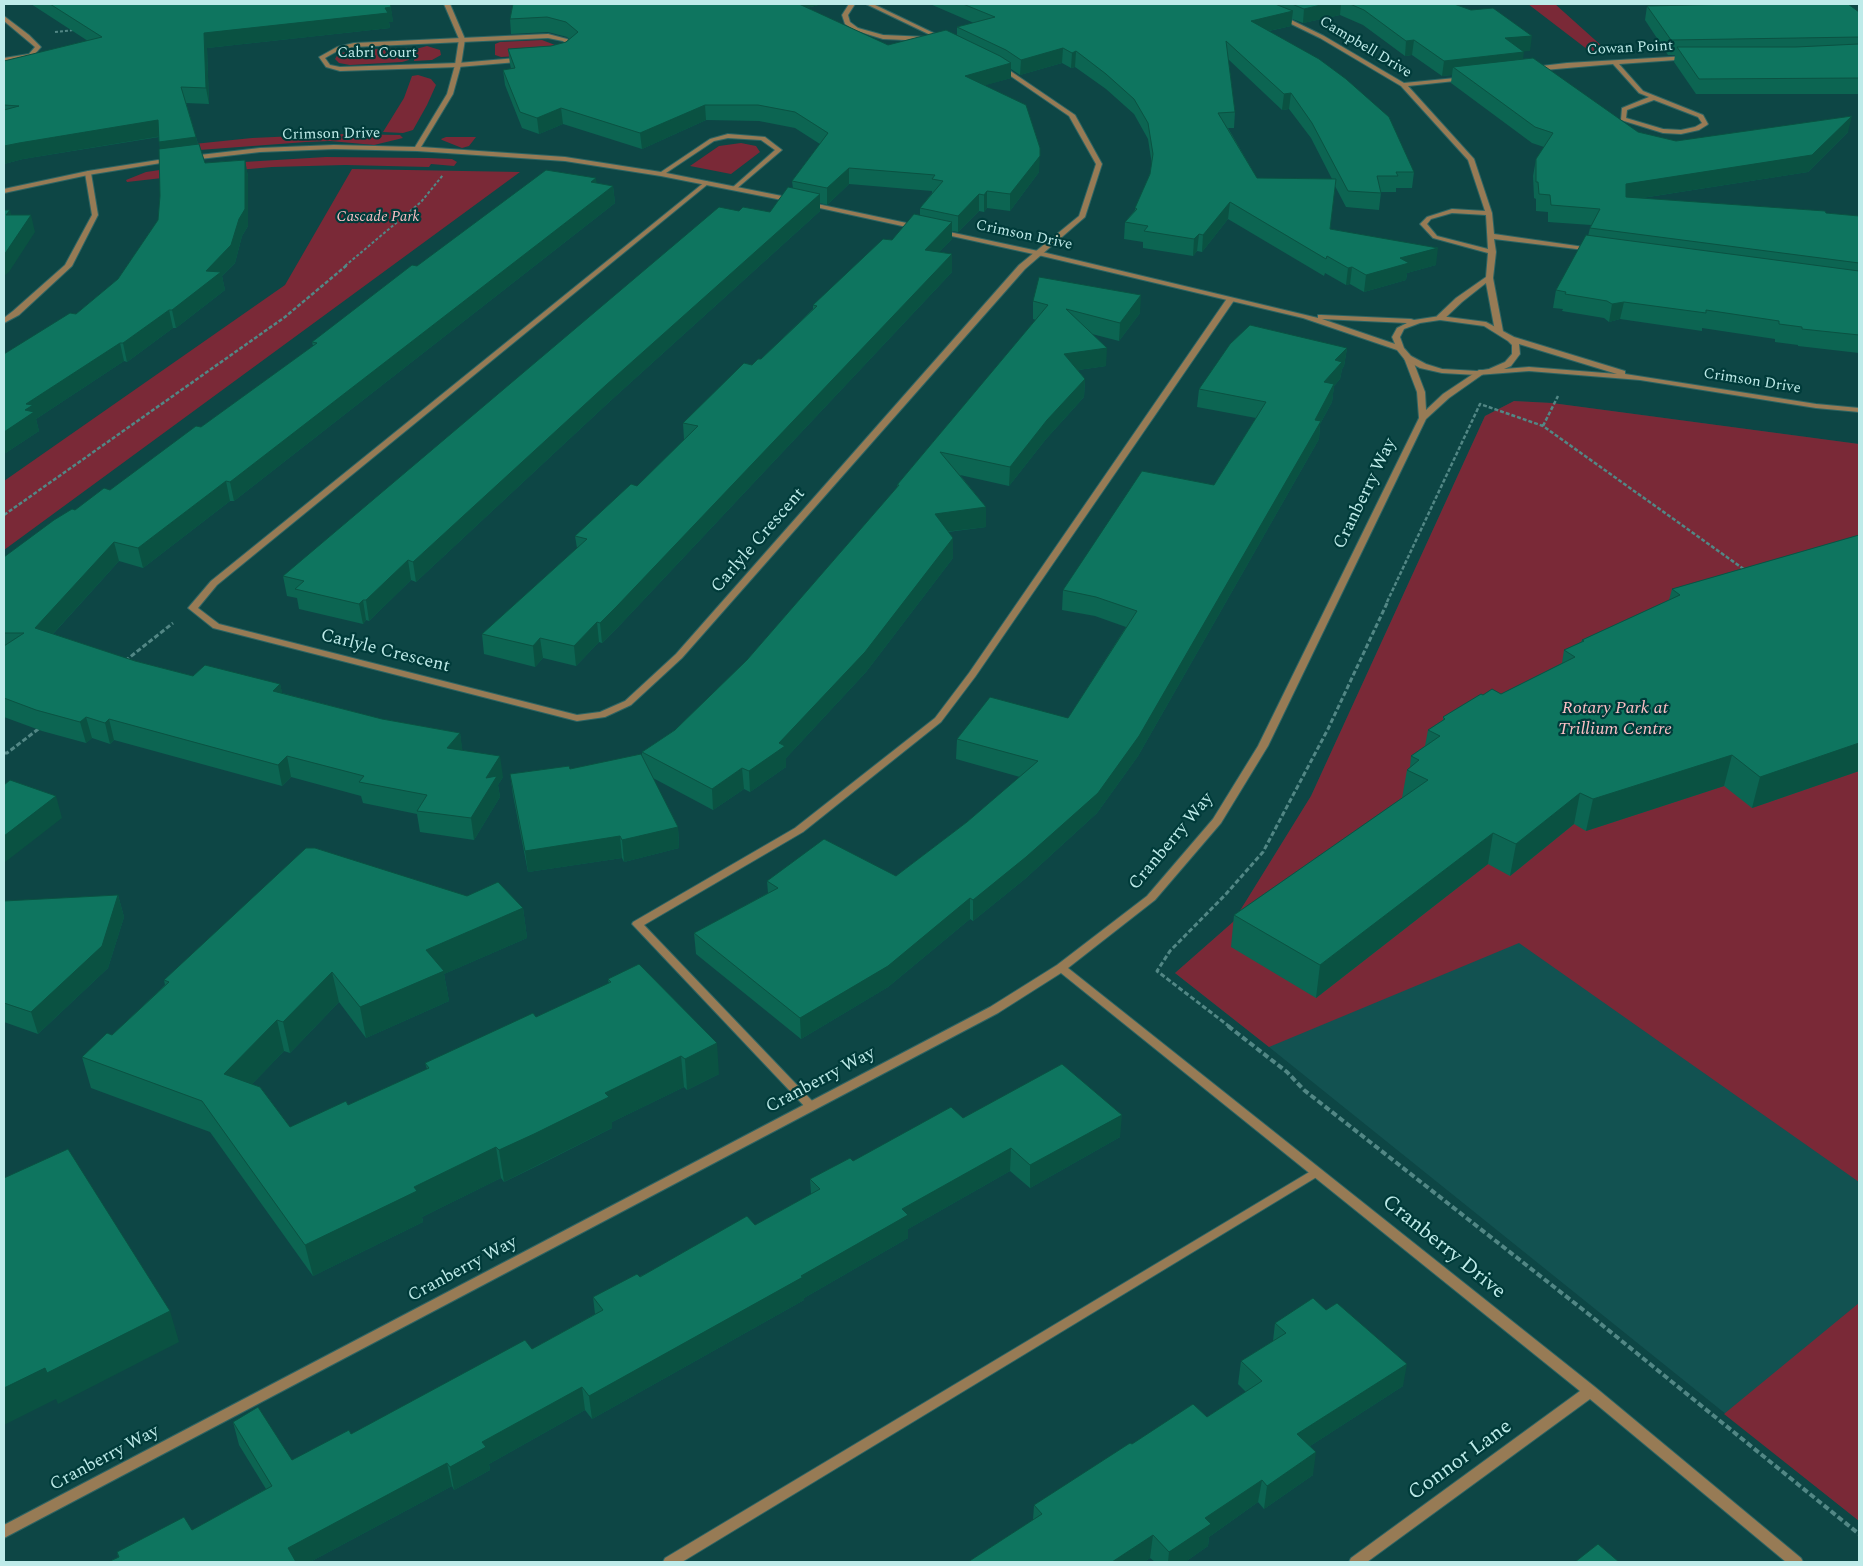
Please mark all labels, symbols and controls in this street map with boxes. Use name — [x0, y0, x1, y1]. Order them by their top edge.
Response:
street label: Campbell Drive — [1316, 13, 1414, 83]
street label: Cowan Point — [1586, 38, 1674, 60]
street label: Cabri Court — [337, 45, 417, 63]
street label: Crimson Drive — [282, 125, 380, 145]
park label: Cascade Park — [336, 209, 420, 227]
street label: Crimson Drive — [974, 217, 1074, 255]
street label: Crimson Drive — [1702, 365, 1802, 399]
street label: Cranberry Way — [1330, 435, 1402, 553]
street label: Carlyle Crescent — [707, 484, 811, 598]
street label: Carlyle Crescent — [318, 626, 452, 678]
park label: Rotary Park at Trillium Centre — [1558, 698, 1672, 741]
street label: Cranberry Way — [1125, 789, 1219, 895]
street label: Cranberry Way — [763, 1043, 879, 1119]
street label: Cranberry Drive — [1376, 1191, 1510, 1305]
street label: Cranberry Way — [405, 1232, 521, 1308]
street label: Connor Lane — [1404, 1415, 1518, 1507]
street label: Cranberry Way — [47, 1421, 163, 1497]

